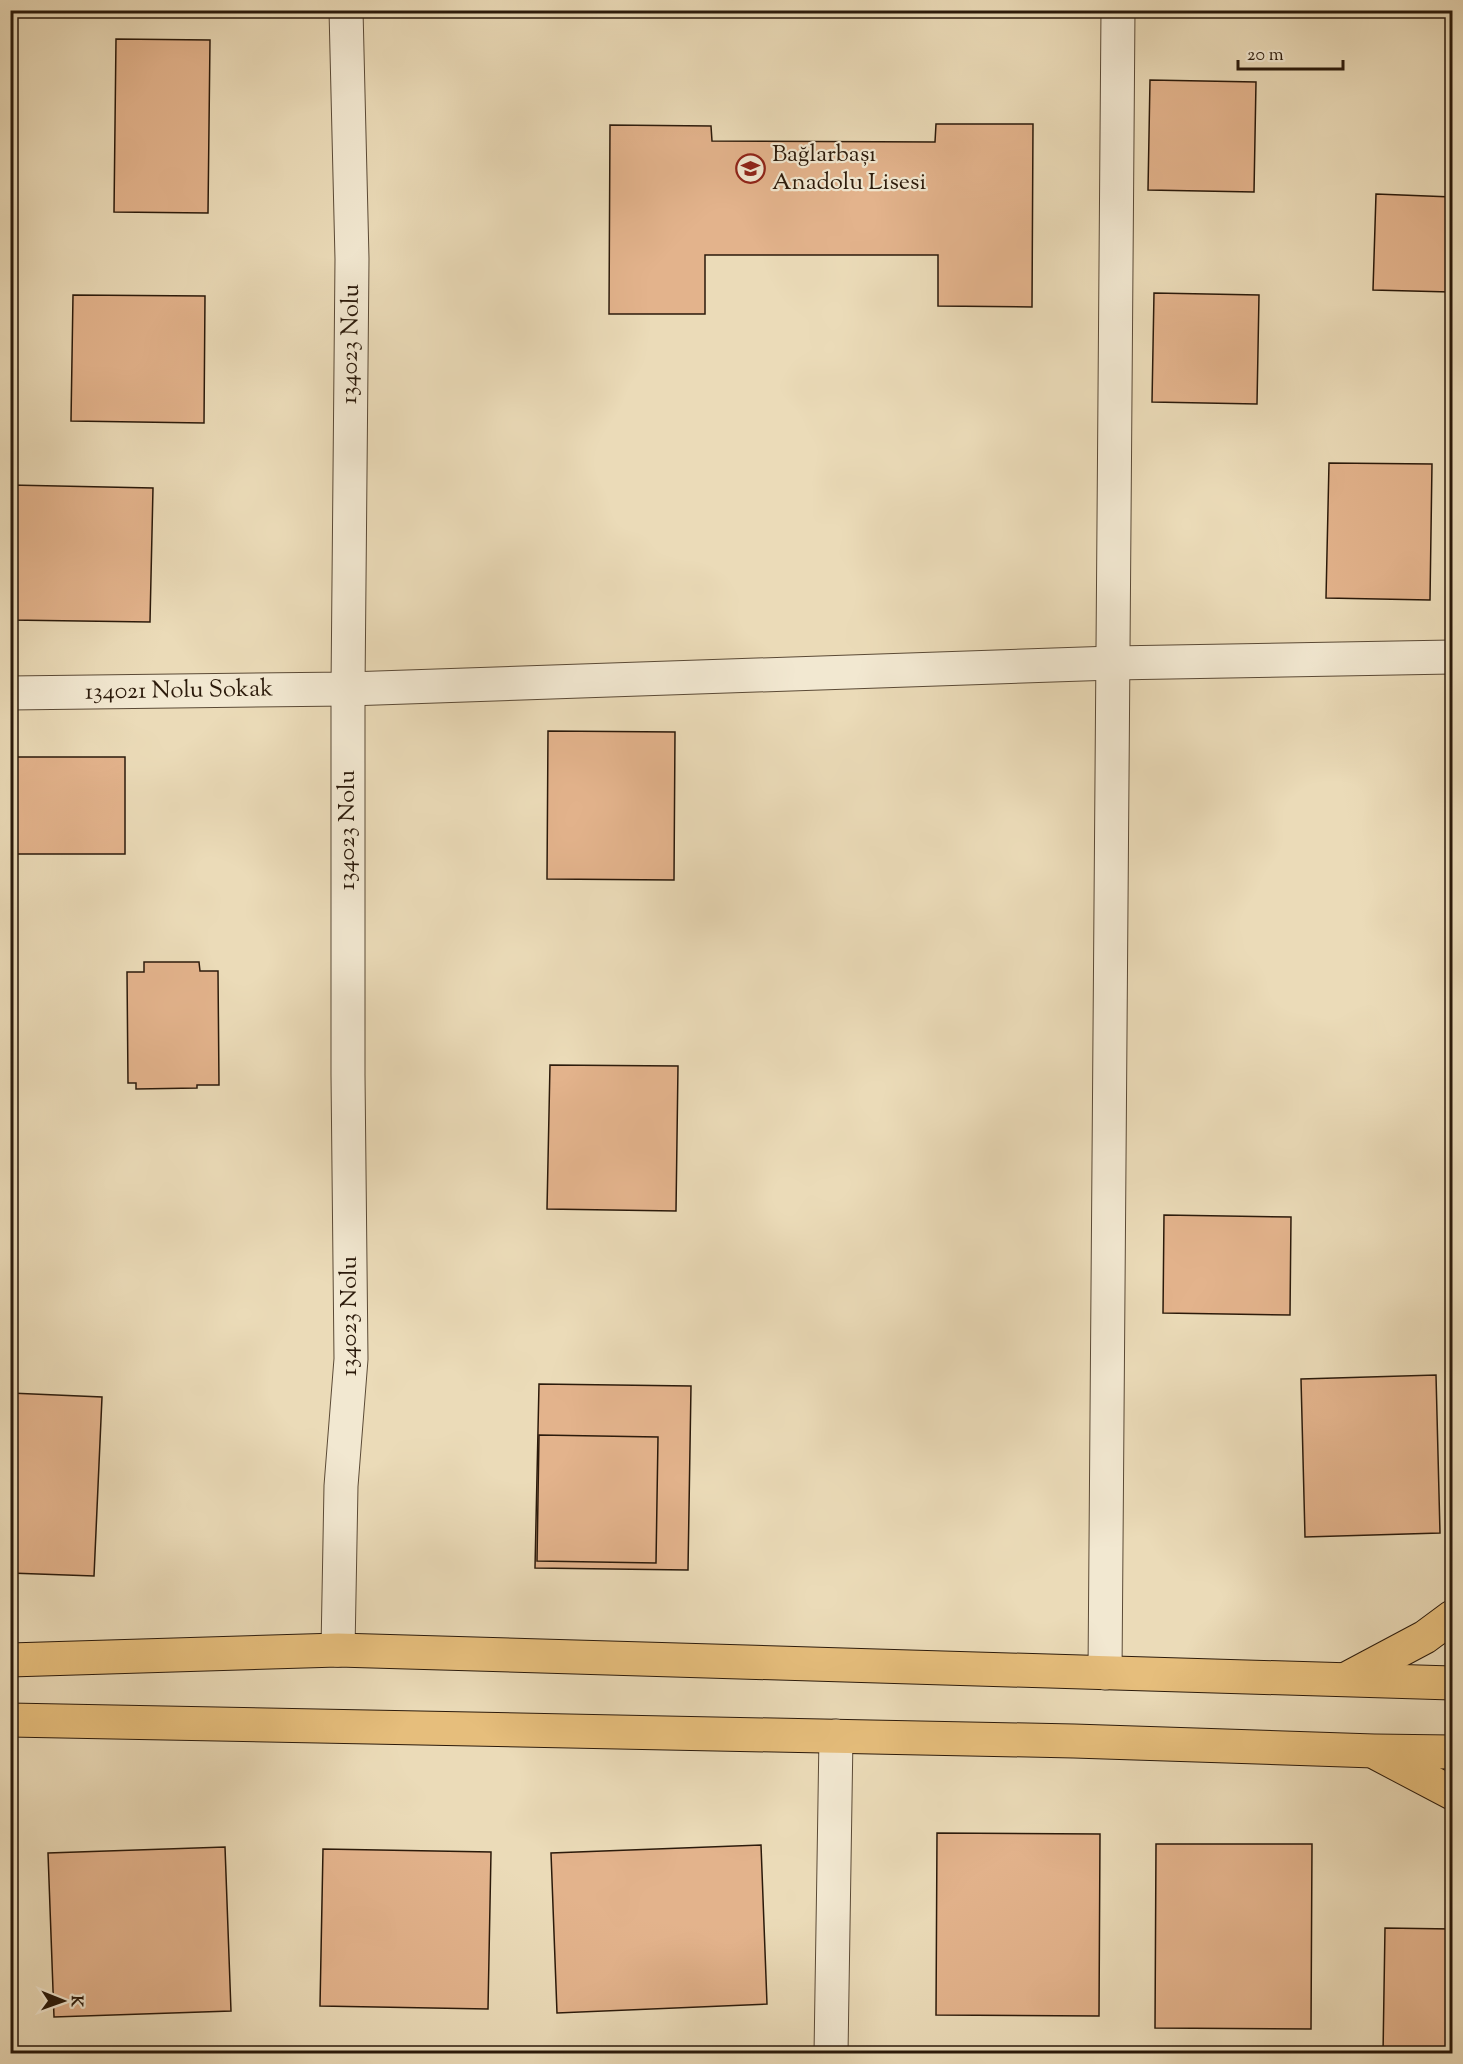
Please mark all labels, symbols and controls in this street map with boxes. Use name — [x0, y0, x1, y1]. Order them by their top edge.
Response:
scale bar — [1238, 33, 1343, 71]
text: 20 m — [1247, 43, 1284, 69]
place label: Bağlarbaşı Anadolu Lisesi — [772, 138, 926, 200]
school or university icon: Bağlarbaşı Anadolu Lisesi — [735, 153, 767, 185]
street label: 134023 Nolu — [333, 283, 369, 404]
street label: 134021 Nolu Sokak — [84, 672, 274, 710]
street label: 134023 Nolu — [331, 770, 365, 890]
street label: 134023 Nolu — [333, 1256, 367, 1376]
north arrow — [33, 1971, 93, 2031]
text: K — [64, 1995, 87, 2008]

